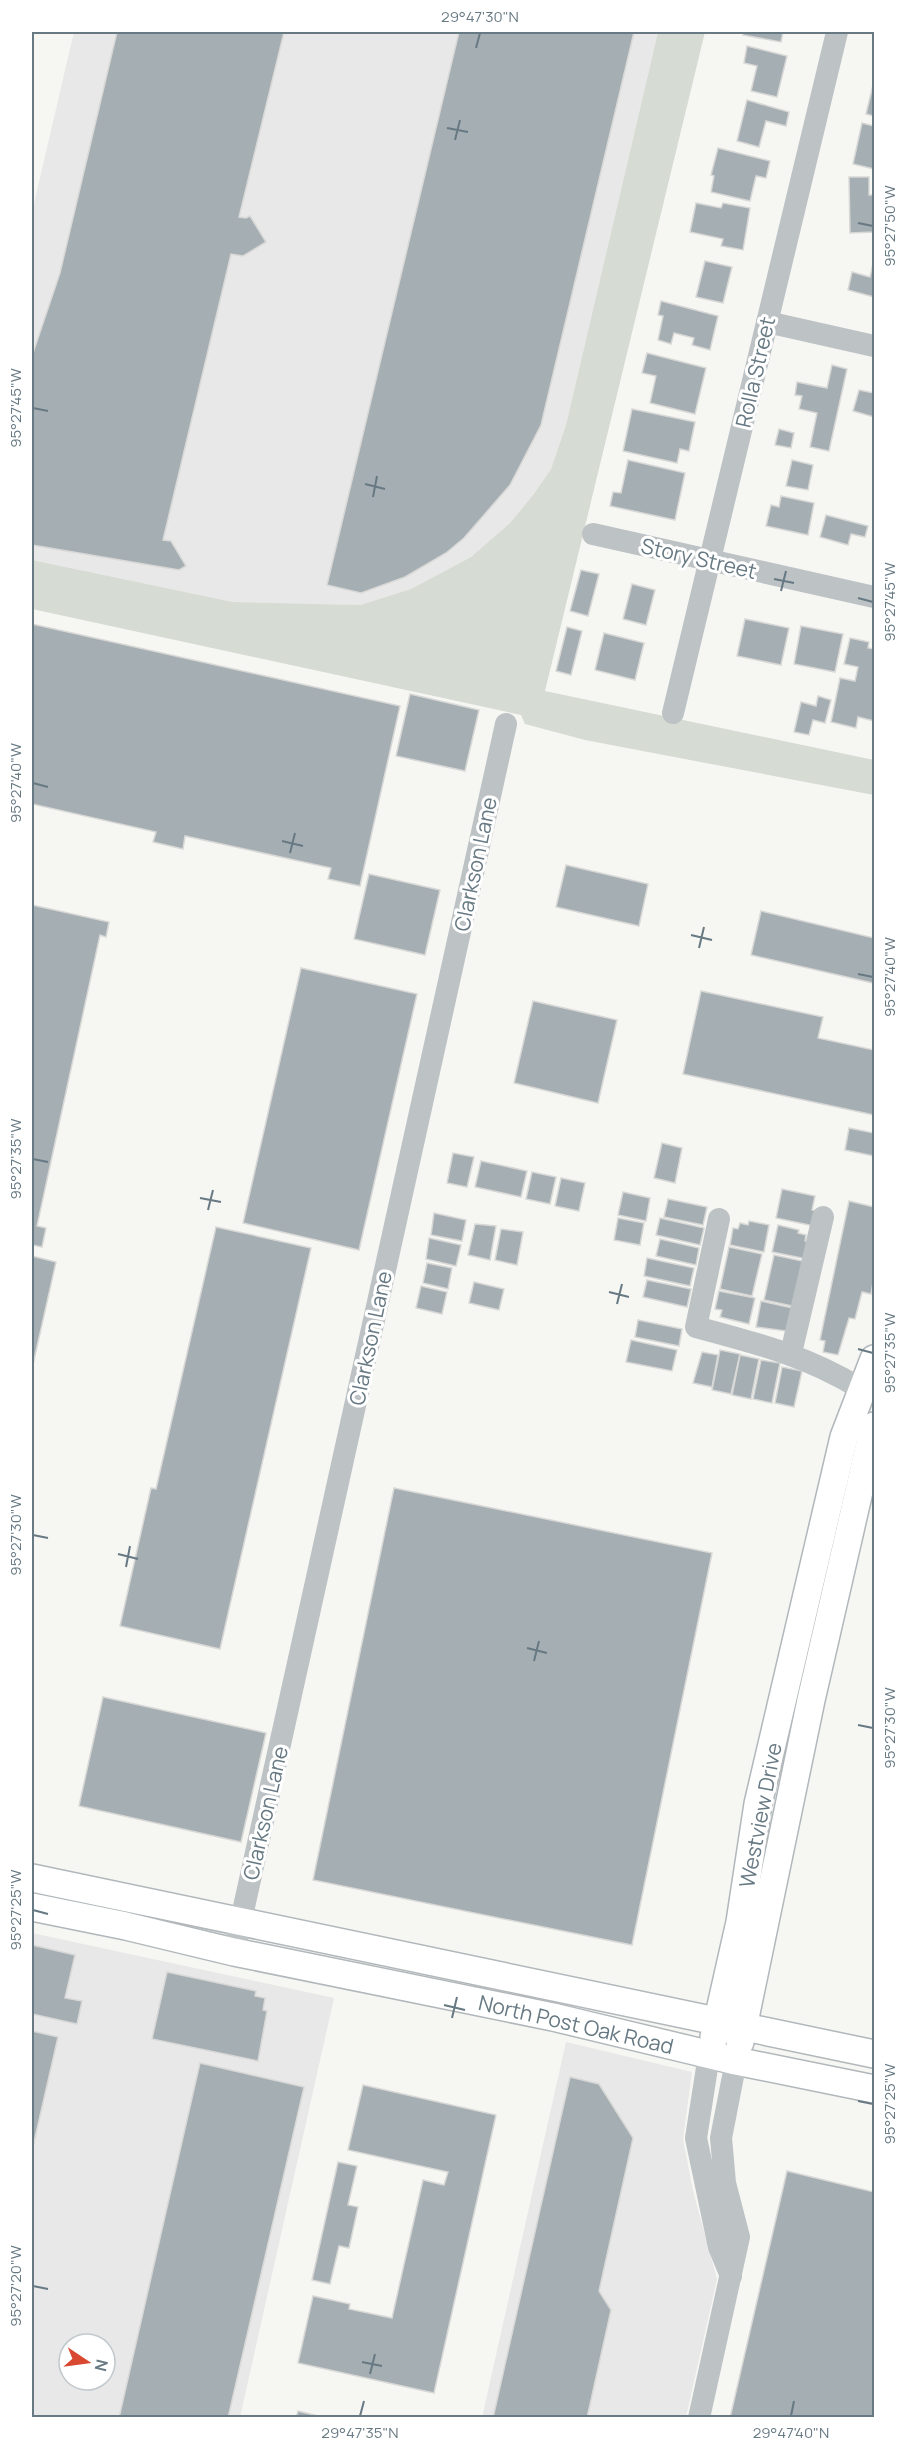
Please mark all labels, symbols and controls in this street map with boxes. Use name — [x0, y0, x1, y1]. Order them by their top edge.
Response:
text: 29°47'30"N — [441, 6, 519, 27]
text: 95°27'50"W — [879, 185, 900, 267]
street label: Rolla Street — [729, 314, 781, 430]
text: 95°27'45"W — [5, 368, 26, 448]
street label: Story Street — [638, 531, 760, 585]
text: 95°27'45"W — [879, 562, 900, 642]
text: 95°27'40"W — [5, 743, 26, 823]
street label: Clarkson Lane — [447, 794, 503, 934]
text: 95°27'40"W — [879, 937, 900, 1017]
text: 95°27'35"W — [5, 1119, 26, 1199]
street label: Clarkson Lane — [342, 1268, 398, 1408]
text: 95°27'35"W — [879, 1313, 900, 1393]
text: 95°27'30"W — [5, 1494, 26, 1576]
text: 95°27'30"W — [879, 1687, 900, 1769]
street label: Westview Drive — [732, 1740, 788, 1890]
street label: Clarkson Lane — [236, 1743, 294, 1883]
text: 95°27'25"W — [5, 1869, 26, 1951]
street label: North Post Oak Road — [476, 1988, 676, 2060]
text: 95°27'25"W — [879, 2063, 900, 2145]
text: 95°27'20"W — [5, 2245, 26, 2327]
north arrow — [57, 2332, 117, 2392]
text: N — [90, 2357, 114, 2373]
text: 29°47'35"N — [321, 2422, 399, 2443]
text: 29°47'40"N — [753, 2422, 829, 2443]

